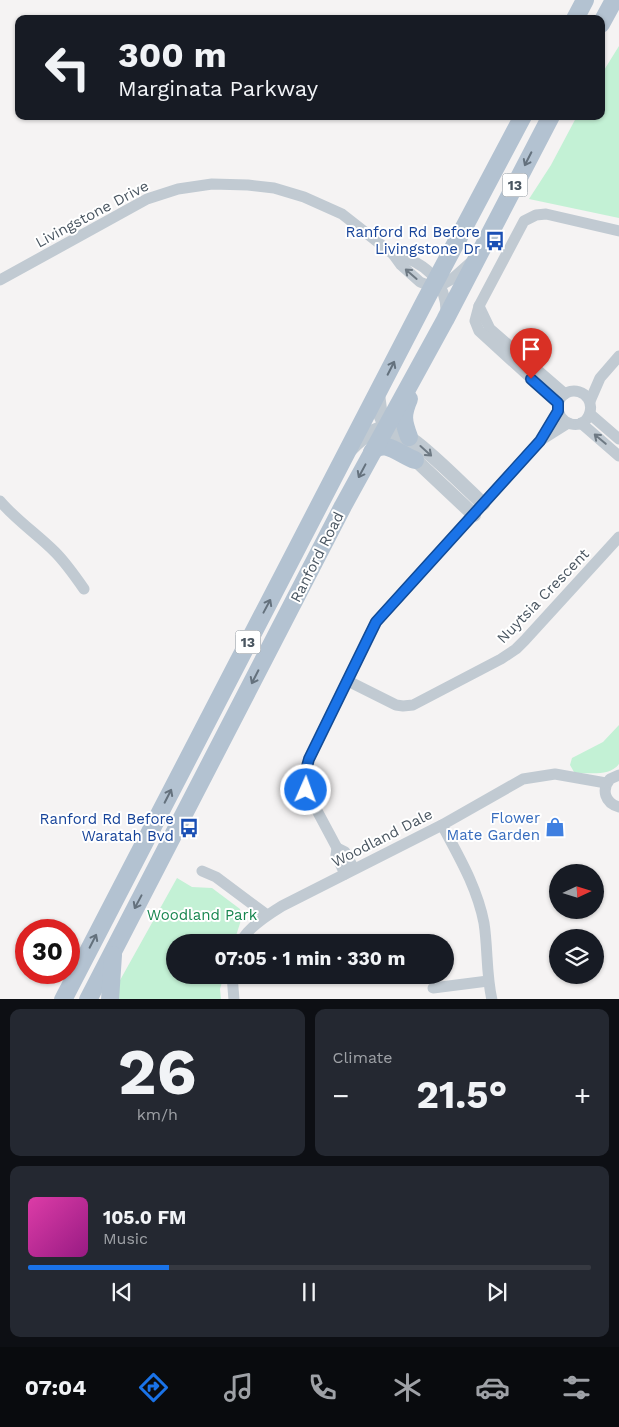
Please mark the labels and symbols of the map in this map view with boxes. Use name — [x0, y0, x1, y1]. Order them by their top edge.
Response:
one-way arrow — [523, 152, 533, 167]
road number: 13 — [502, 174, 528, 196]
street label: Livingstone Drive — [32, 177, 152, 251]
place label: Ranford Rd Before Livingstone Dr — [345, 223, 480, 258]
bus stop icon: Ranford Rd Before Livingstone Dr — [484, 230, 506, 252]
one-way arrow — [404, 268, 417, 279]
pin — [510, 328, 552, 379]
one-way arrow — [386, 361, 396, 376]
one-way arrow — [593, 434, 606, 445]
one-way arrow — [420, 446, 433, 457]
one-way arrow — [357, 463, 366, 478]
street label: Ranford Road — [286, 509, 348, 605]
street label: Nuytsia Crescent — [493, 544, 593, 647]
one-way arrow — [262, 598, 272, 613]
road number: 13 — [236, 630, 260, 654]
one-way arrow — [250, 669, 259, 684]
position arrow — [279, 763, 331, 815]
one-way arrow — [163, 789, 173, 804]
street label: Woodland Dale — [329, 805, 435, 871]
place label: Flower Mate Garden — [446, 809, 540, 844]
place label: Ranford Rd Before Waratah Bvd — [39, 810, 174, 845]
shop icon: Flower Mate Garden — [544, 816, 566, 838]
bus stop icon: Ranford Rd Before Waratah Bvd — [178, 817, 200, 839]
north arrow — [549, 864, 604, 919]
one-way arrow — [133, 894, 143, 909]
park label: Woodland Park — [147, 906, 258, 924]
speed limit sign: 30 — [15, 919, 80, 984]
one-way arrow — [88, 933, 98, 948]

